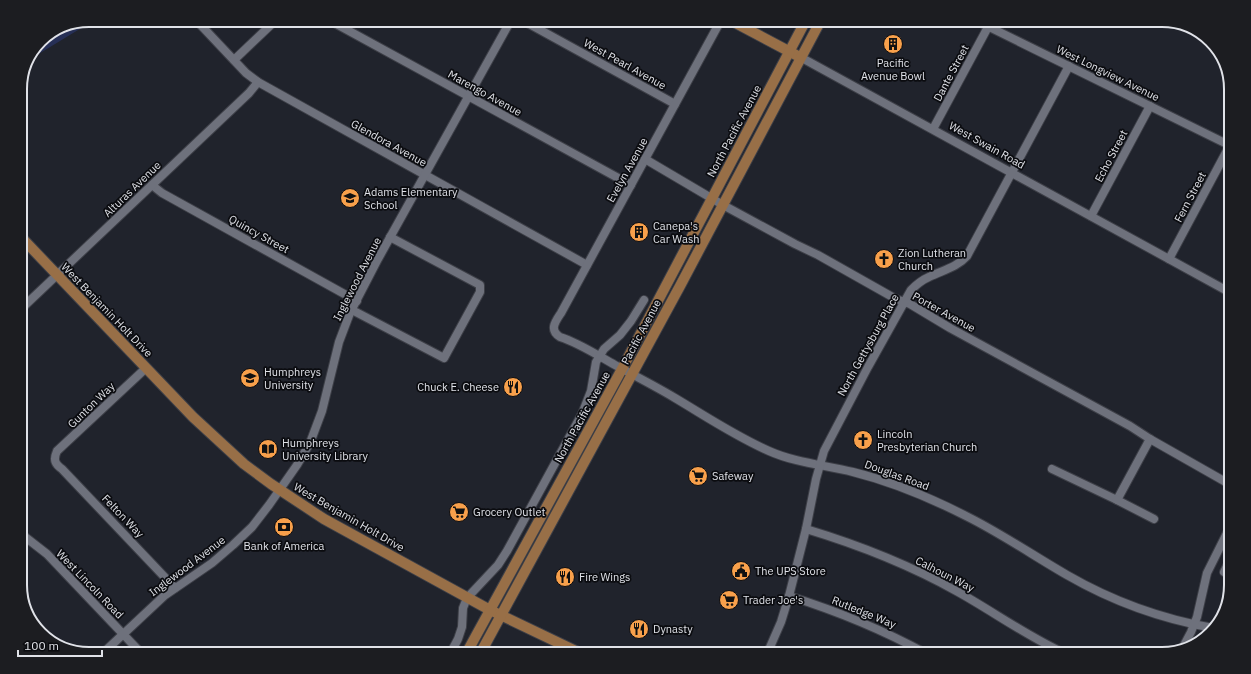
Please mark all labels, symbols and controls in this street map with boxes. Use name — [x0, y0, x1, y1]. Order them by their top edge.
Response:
building icon: Pacific Avenue Bowl — [882, 33, 904, 55]
street label: West Pearl Avenue — [581, 36, 669, 92]
street label: Dante Street — [930, 42, 972, 104]
street label: West Longview Avenue — [1054, 42, 1162, 104]
place label: Pacific Avenue Bowl — [861, 56, 925, 83]
street label: Marengo Avenue — [446, 67, 524, 119]
street label: North Pacific Avenue — [704, 82, 764, 180]
street label: Glendora Avenue — [349, 116, 429, 170]
street label: West Swain Road — [946, 118, 1028, 172]
street label: Echo Street — [1091, 127, 1131, 184]
street label: Evelyn Avenue — [603, 135, 651, 205]
street label: Alturas Avenue — [100, 158, 164, 220]
street label: Fern Street — [1171, 169, 1209, 225]
place label: Adams Elementary School — [364, 185, 458, 212]
school or university icon: Adams Elementary School — [339, 187, 361, 209]
street label: Quincy Street — [226, 212, 292, 256]
place label: Canepa's Car Wash — [653, 219, 700, 246]
building icon: Canepa's Car Wash — [628, 221, 650, 243]
street label: Inglewood Avenue — [330, 235, 384, 323]
place label: Zion Lutheran Church — [898, 246, 966, 273]
church icon: Zion Lutheran Church — [873, 248, 895, 270]
street label: West Benjamin Holt Drive — [58, 260, 156, 360]
street label: Porter Avenue — [910, 289, 978, 335]
street label: North Gettysburg Place — [834, 291, 902, 399]
street label: Pacific Avenue — [618, 297, 664, 367]
place label: Humphreys University — [264, 365, 321, 392]
school or university icon: Humphreys University — [239, 367, 261, 389]
street label: North Pacific Avenue — [551, 369, 613, 465]
restaurant icon: Chuck E. Cheese — [502, 376, 524, 398]
street label: Gunton Way — [65, 379, 118, 431]
place label: Chuck E. Cheese — [417, 380, 499, 394]
place label: Lincoln Presbyterian Church — [877, 427, 977, 454]
church icon: Lincoln Presbyterian Church — [852, 429, 874, 451]
place label: Humphreys University Library — [282, 436, 369, 463]
library icon: Humphreys University Library — [257, 438, 279, 460]
street label: Douglas Road — [863, 457, 931, 493]
supermarket icon: Safeway — [687, 465, 709, 487]
place label: Safeway — [712, 469, 754, 483]
street label: West Benjamin Holt Drive — [291, 480, 407, 554]
street label: Felton Way — [99, 491, 147, 541]
supermarket icon: Grocery Outlet — [448, 501, 470, 523]
place label: Grocery Outlet — [473, 505, 545, 519]
bank icon: Bank of America — [273, 516, 295, 538]
street label: Inglewood Avenue — [146, 533, 228, 599]
place label: Bank of America — [244, 539, 325, 553]
street label: West Lincoln Road — [53, 547, 127, 621]
street label: Calhoun Way — [913, 553, 977, 595]
public building icon: The UPS Store — [730, 560, 752, 582]
place label: The UPS Store — [755, 564, 826, 578]
restaurant icon: Fire Wings — [554, 566, 576, 588]
place label: Fire Wings — [579, 570, 630, 584]
supermarket icon: Trader Joe's — [718, 589, 740, 611]
place label: Trader Joe's — [743, 593, 803, 607]
street label: Rutledge Way — [830, 593, 899, 631]
restaurant icon: Dynasty — [628, 618, 650, 640]
place label: Dynasty — [653, 622, 693, 636]
scale bar — [18, 632, 102, 658]
text: 100 m — [24, 638, 59, 653]

